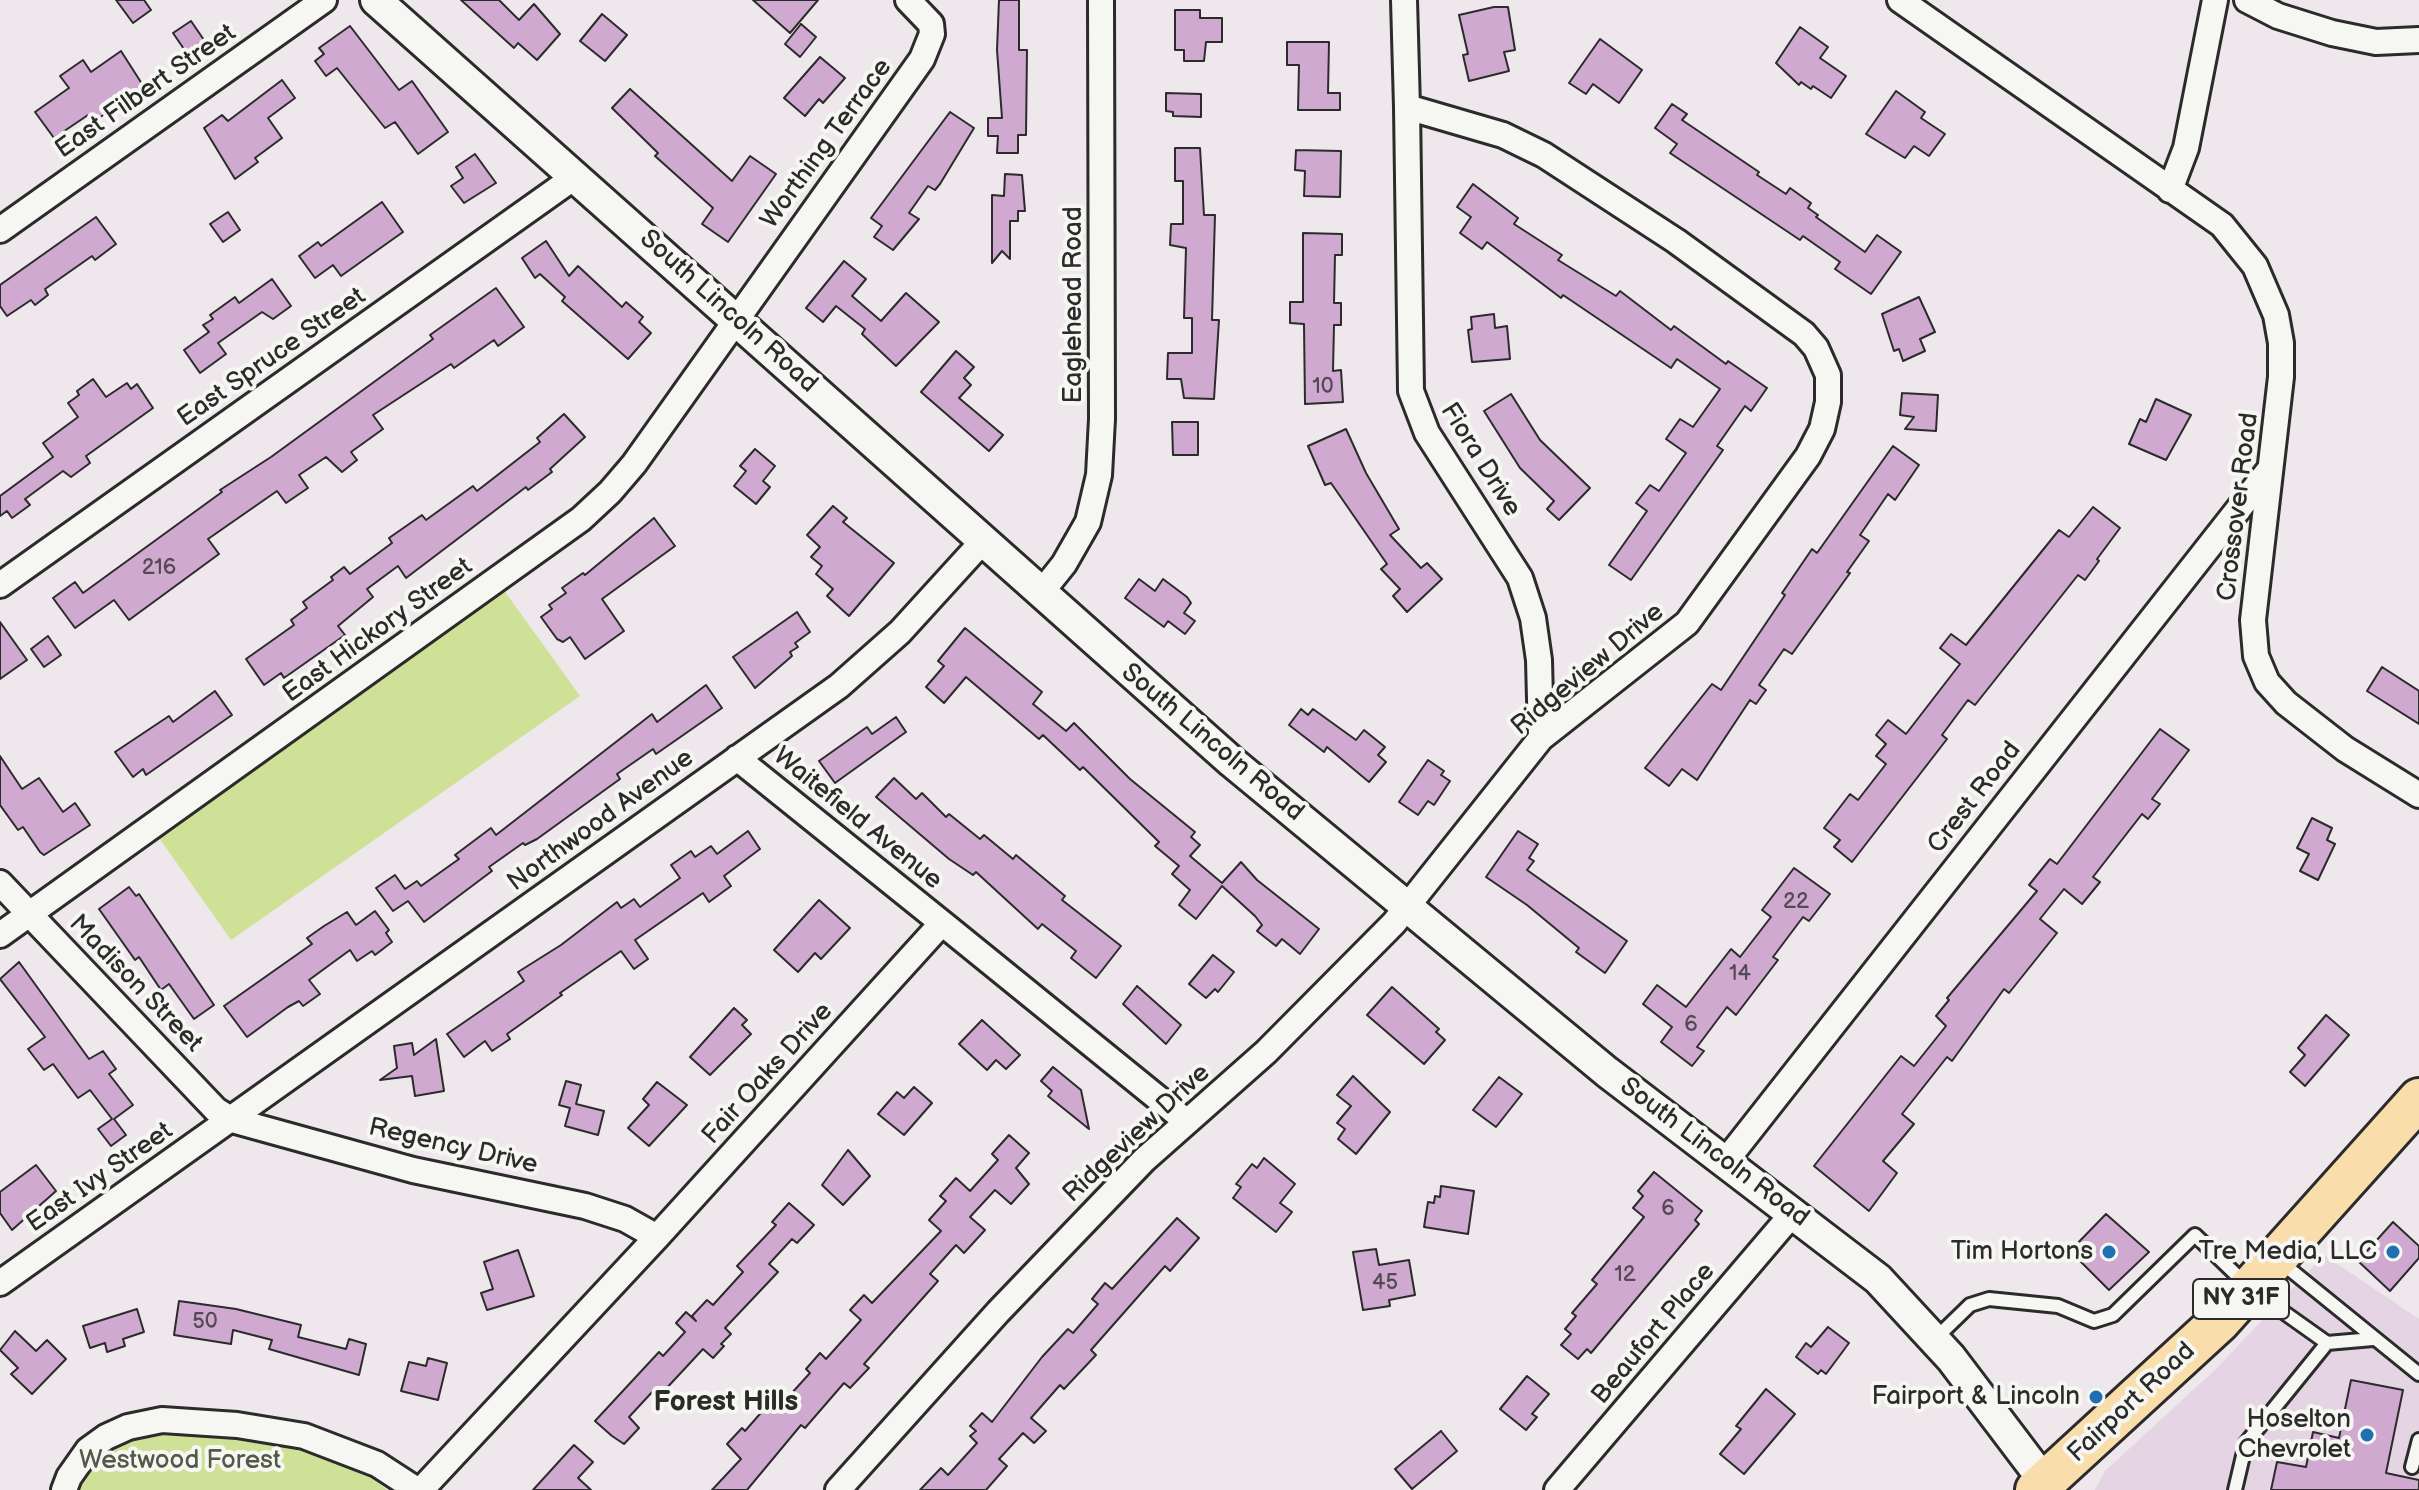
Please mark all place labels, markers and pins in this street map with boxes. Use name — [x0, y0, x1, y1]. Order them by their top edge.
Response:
place label: Tim Hortons — [1951, 1236, 2093, 1268]
place label: Tre Media, LLC — [2198, 1236, 2377, 1268]
marker: Tim Hortons — [2100, 1243, 2118, 1261]
marker: Tre Media, LLC — [2384, 1243, 2402, 1261]
place label: Fairport & Lincoln — [1872, 1381, 2080, 1413]
marker: Fairport & Lincoln — [2087, 1388, 2105, 1406]
place label: Hoselton Chevrolet — [2238, 1404, 2351, 1466]
marker: Hoselton Chevrolet — [2358, 1426, 2376, 1444]

